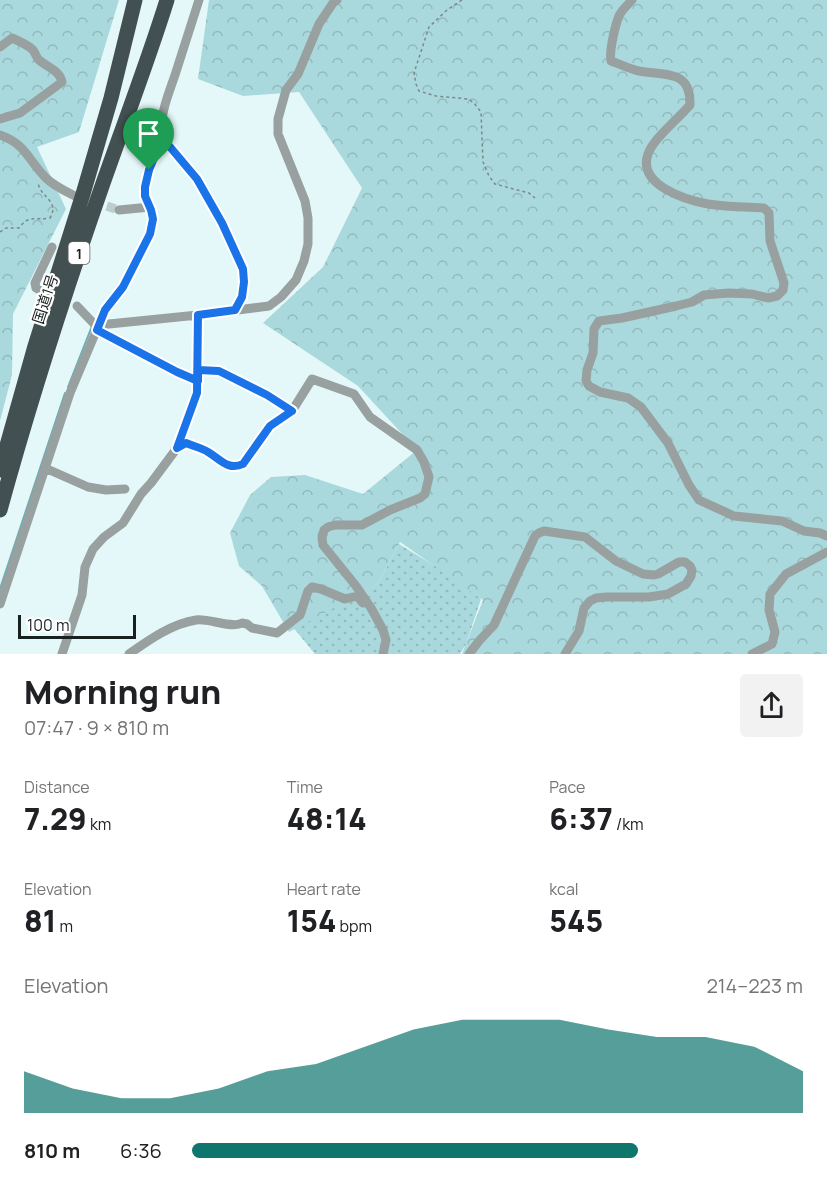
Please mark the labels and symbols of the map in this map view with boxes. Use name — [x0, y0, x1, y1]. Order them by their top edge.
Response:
pin — [123, 108, 174, 170]
road number: 1 — [68, 242, 90, 264]
street label: 国道1号 — [27, 272, 63, 326]
scale bar — [18, 612, 136, 640]

